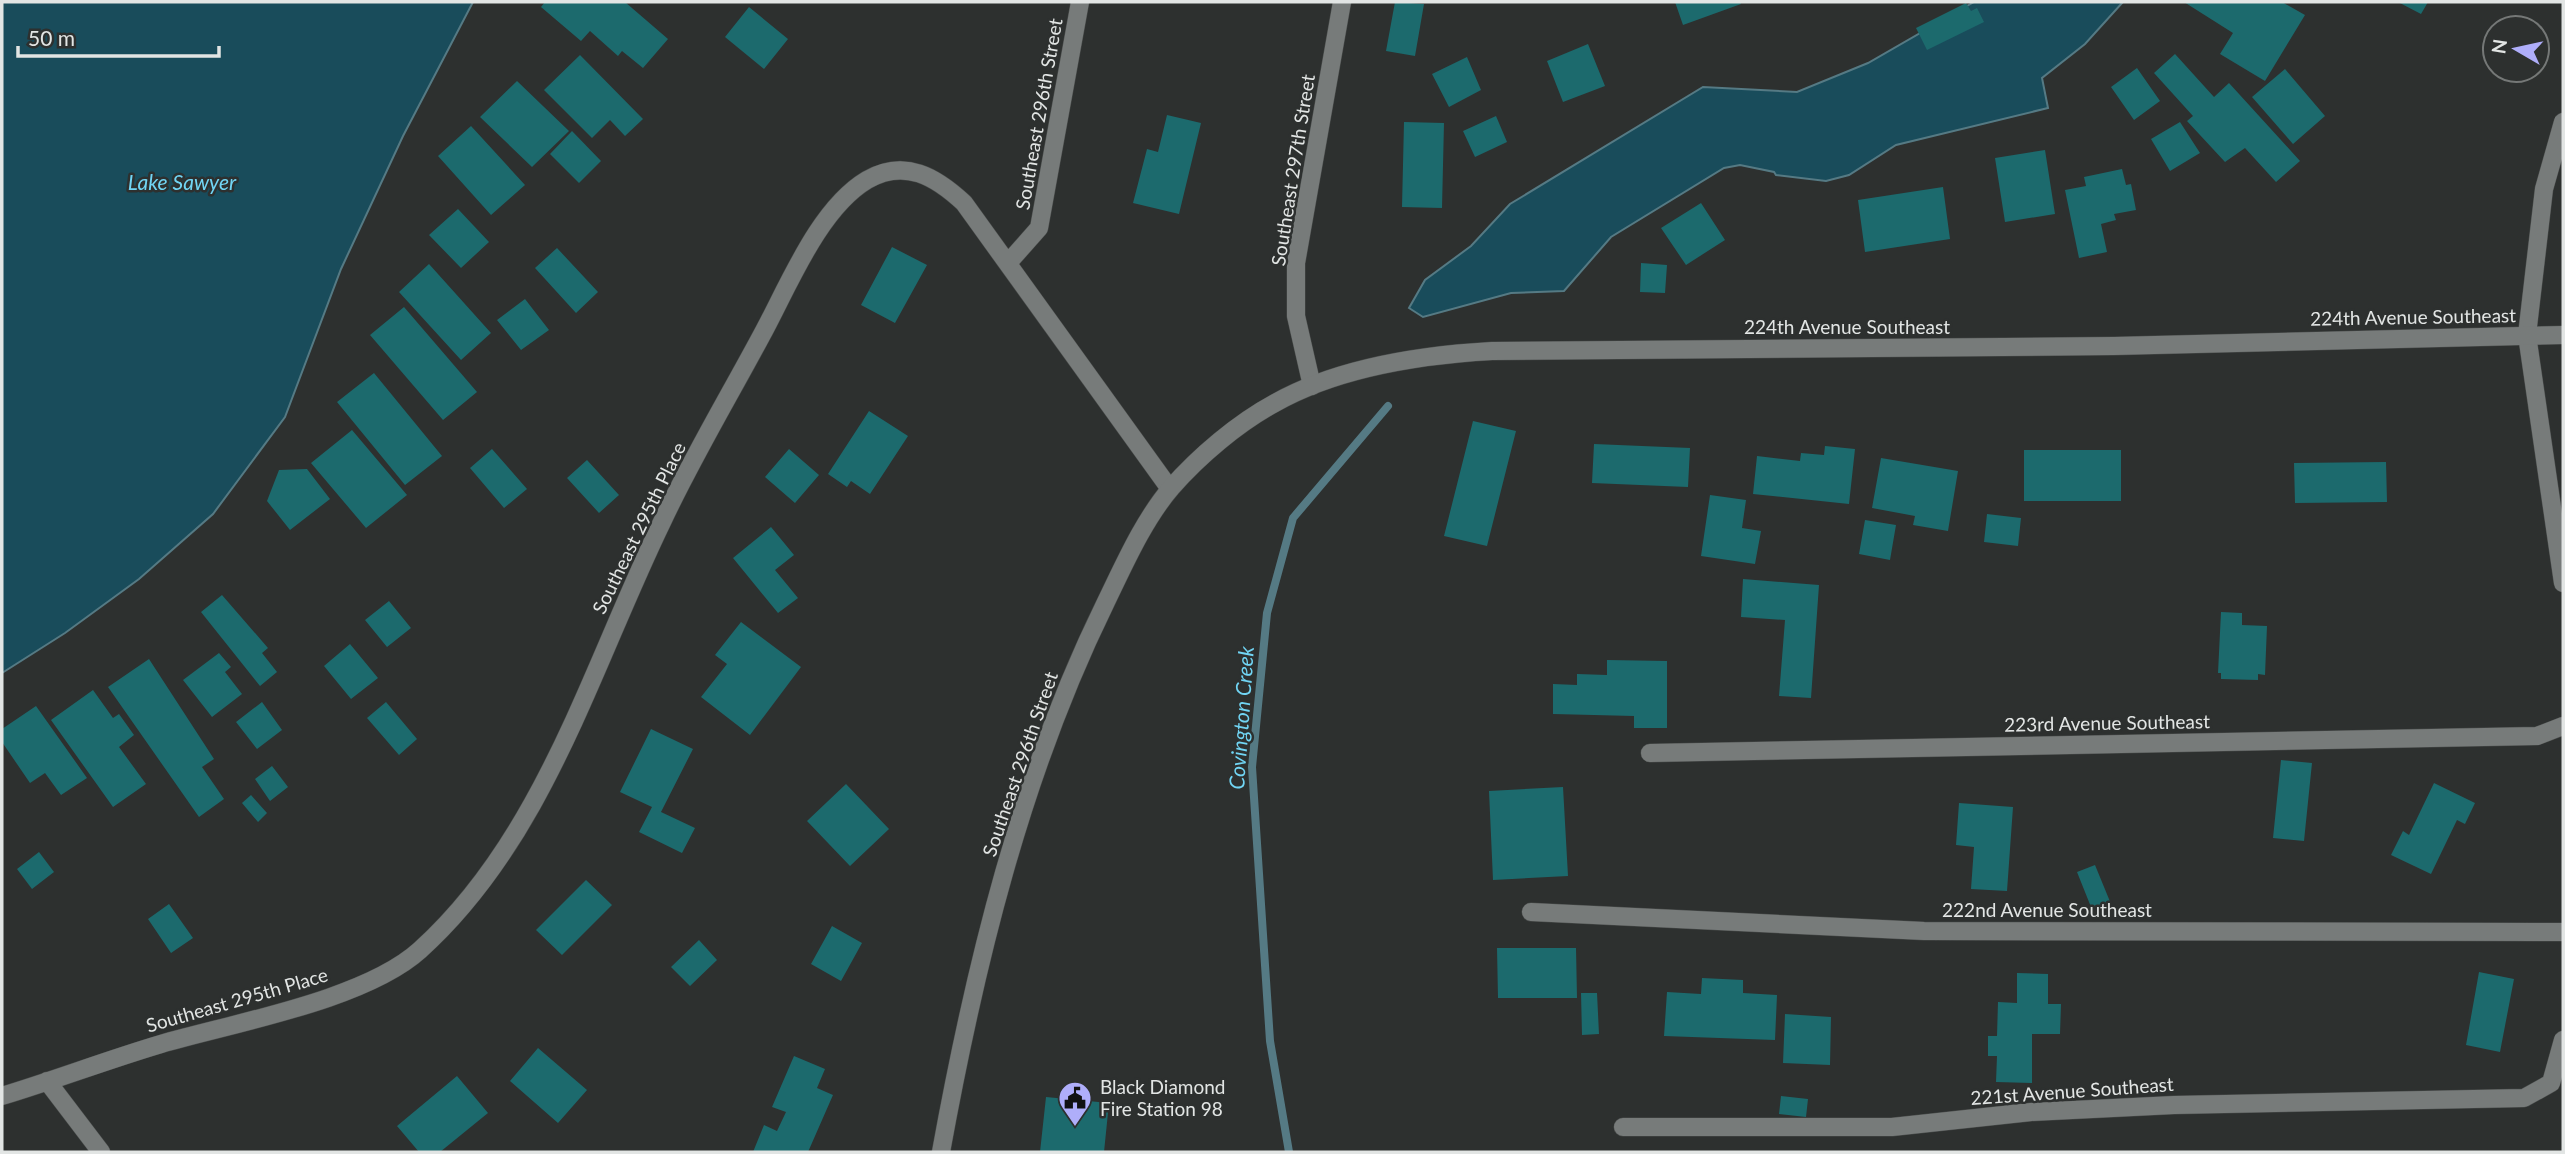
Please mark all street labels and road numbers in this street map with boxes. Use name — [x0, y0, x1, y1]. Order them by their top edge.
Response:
street label: Southeast 296th Street — [1010, 16, 1067, 211]
street label: Southeast 297th Street — [1266, 72, 1319, 267]
street label: 224th Avenue Southeast — [2310, 303, 2516, 330]
street label: 224th Avenue Southeast — [1744, 315, 1950, 338]
street label: Southeast 295th Place — [587, 438, 690, 617]
street label: Southeast 296th Street — [977, 668, 1062, 859]
street label: 223rd Avenue Southeast — [2004, 709, 2210, 736]
street label: 222nd Avenue Southeast — [1942, 898, 2152, 921]
street label: Southeast 295th Place — [143, 963, 330, 1036]
street label: 221st Avenue Southeast — [1970, 1072, 2175, 1109]

